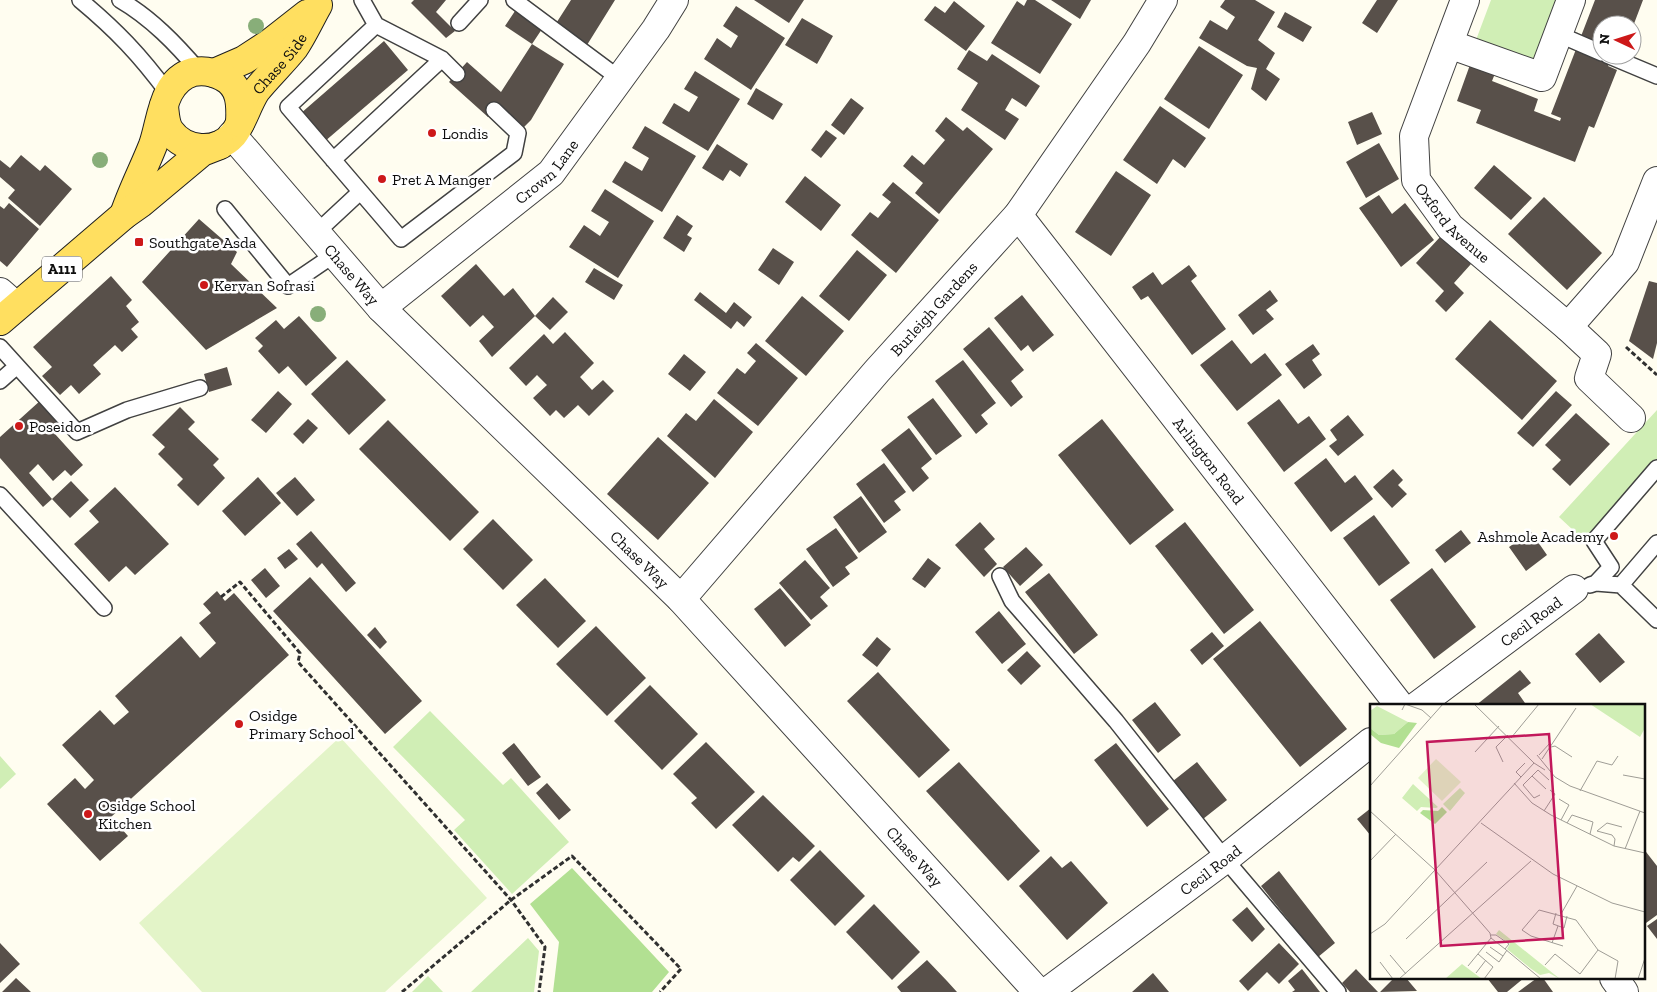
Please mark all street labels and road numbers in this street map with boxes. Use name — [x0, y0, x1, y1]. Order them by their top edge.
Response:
street label: Chase Side — [248, 30, 311, 98]
street label: Crown Lane — [511, 135, 582, 208]
street label: Oxford Avenue — [1412, 179, 1494, 267]
street label: Chase Way — [321, 240, 384, 309]
road number: A111 — [42, 256, 82, 282]
street label: Burleigh Gardens — [886, 257, 981, 360]
street label: Arlington Road — [1169, 413, 1249, 508]
street label: Chase Way — [607, 526, 674, 592]
street label: Cecil Road — [1496, 592, 1566, 650]
street label: Chase Way — [883, 822, 947, 891]
street label: Cecil Road — [1176, 840, 1245, 899]

